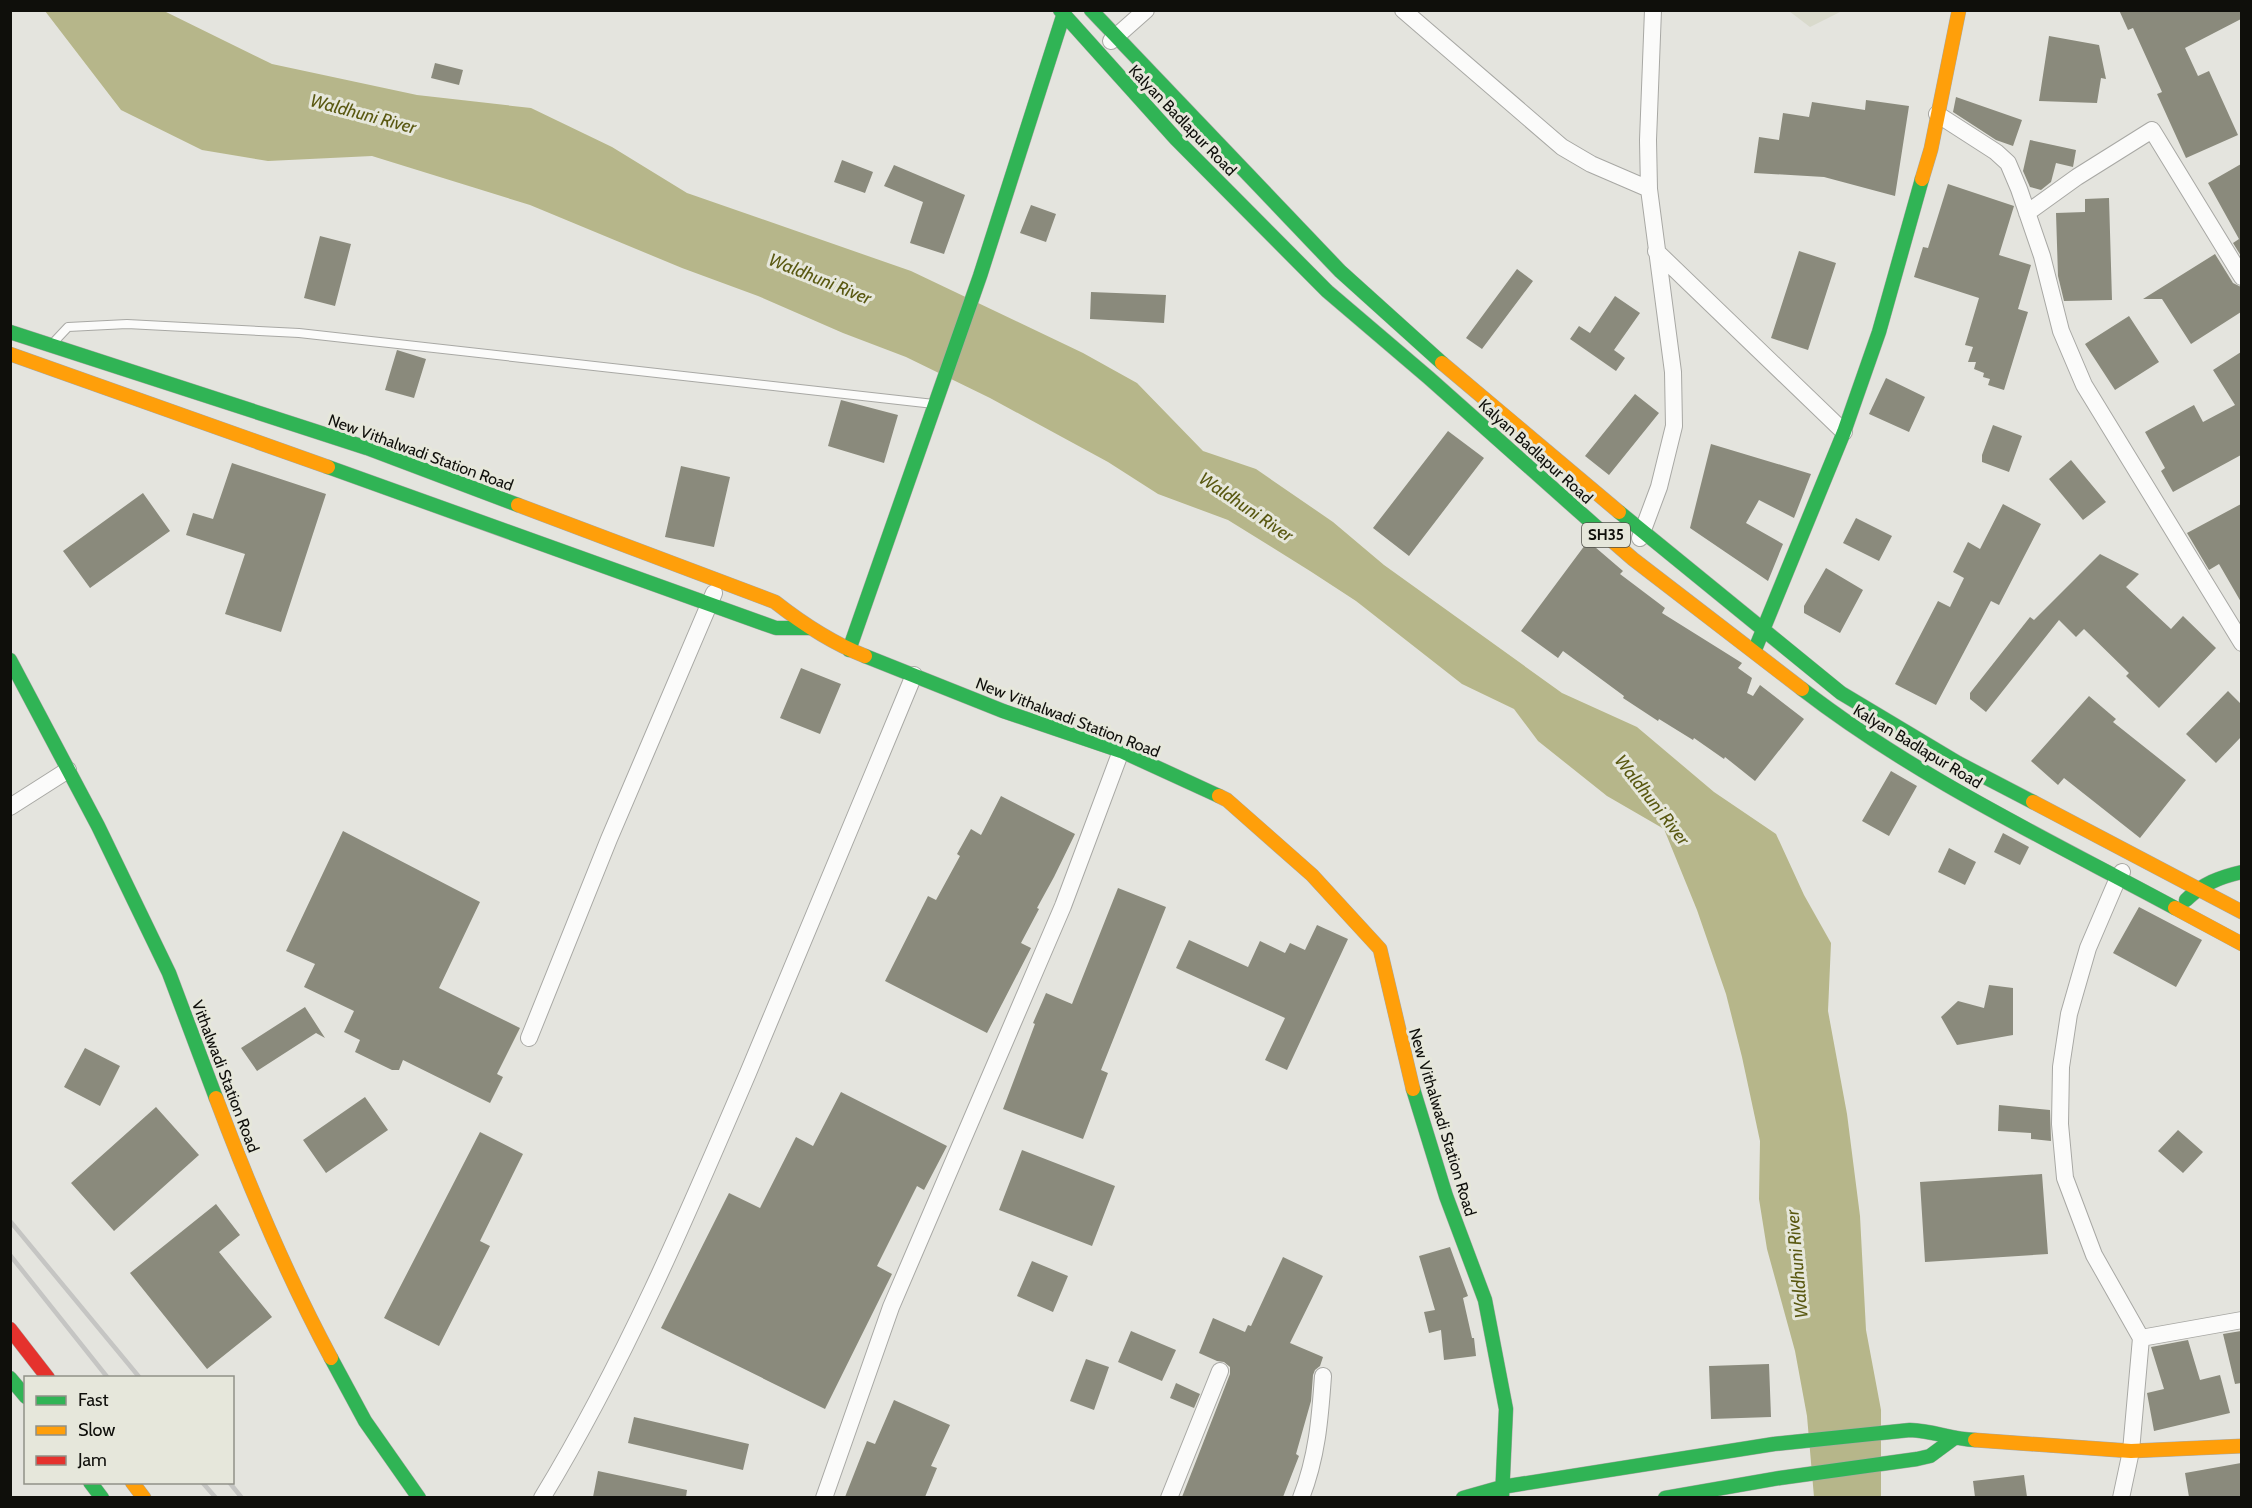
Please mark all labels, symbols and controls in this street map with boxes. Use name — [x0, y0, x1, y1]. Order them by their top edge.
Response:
street label: Kalyan Badlapur Road — [1125, 61, 1240, 180]
water label: Waldhuni River — [308, 89, 420, 139]
water label: Waldhuni River — [765, 248, 876, 310]
street label: Kalyan Badlapur Road — [1475, 395, 1597, 508]
street label: New Vithalwadi Station Road — [326, 410, 516, 495]
water label: Waldhuni River — [1195, 467, 1298, 547]
road number: SH35 — [1582, 523, 1630, 547]
street label: New Vithalwadi Station Road — [973, 674, 1163, 761]
street label: Kalyan Badlapur Road — [1850, 700, 1986, 792]
water label: Waldhuni River — [1610, 750, 1695, 851]
street label: Vithalwadi Station Road — [188, 998, 263, 1155]
street label: New Vithalwadi Station Road — [1405, 1026, 1480, 1218]
water label: Waldhuni River — [1781, 1207, 1813, 1319]
legend — [24, 1376, 234, 1484]
text: Fast — [78, 1389, 109, 1411]
text: Slow — [78, 1419, 115, 1441]
text: Jam — [77, 1449, 107, 1471]

